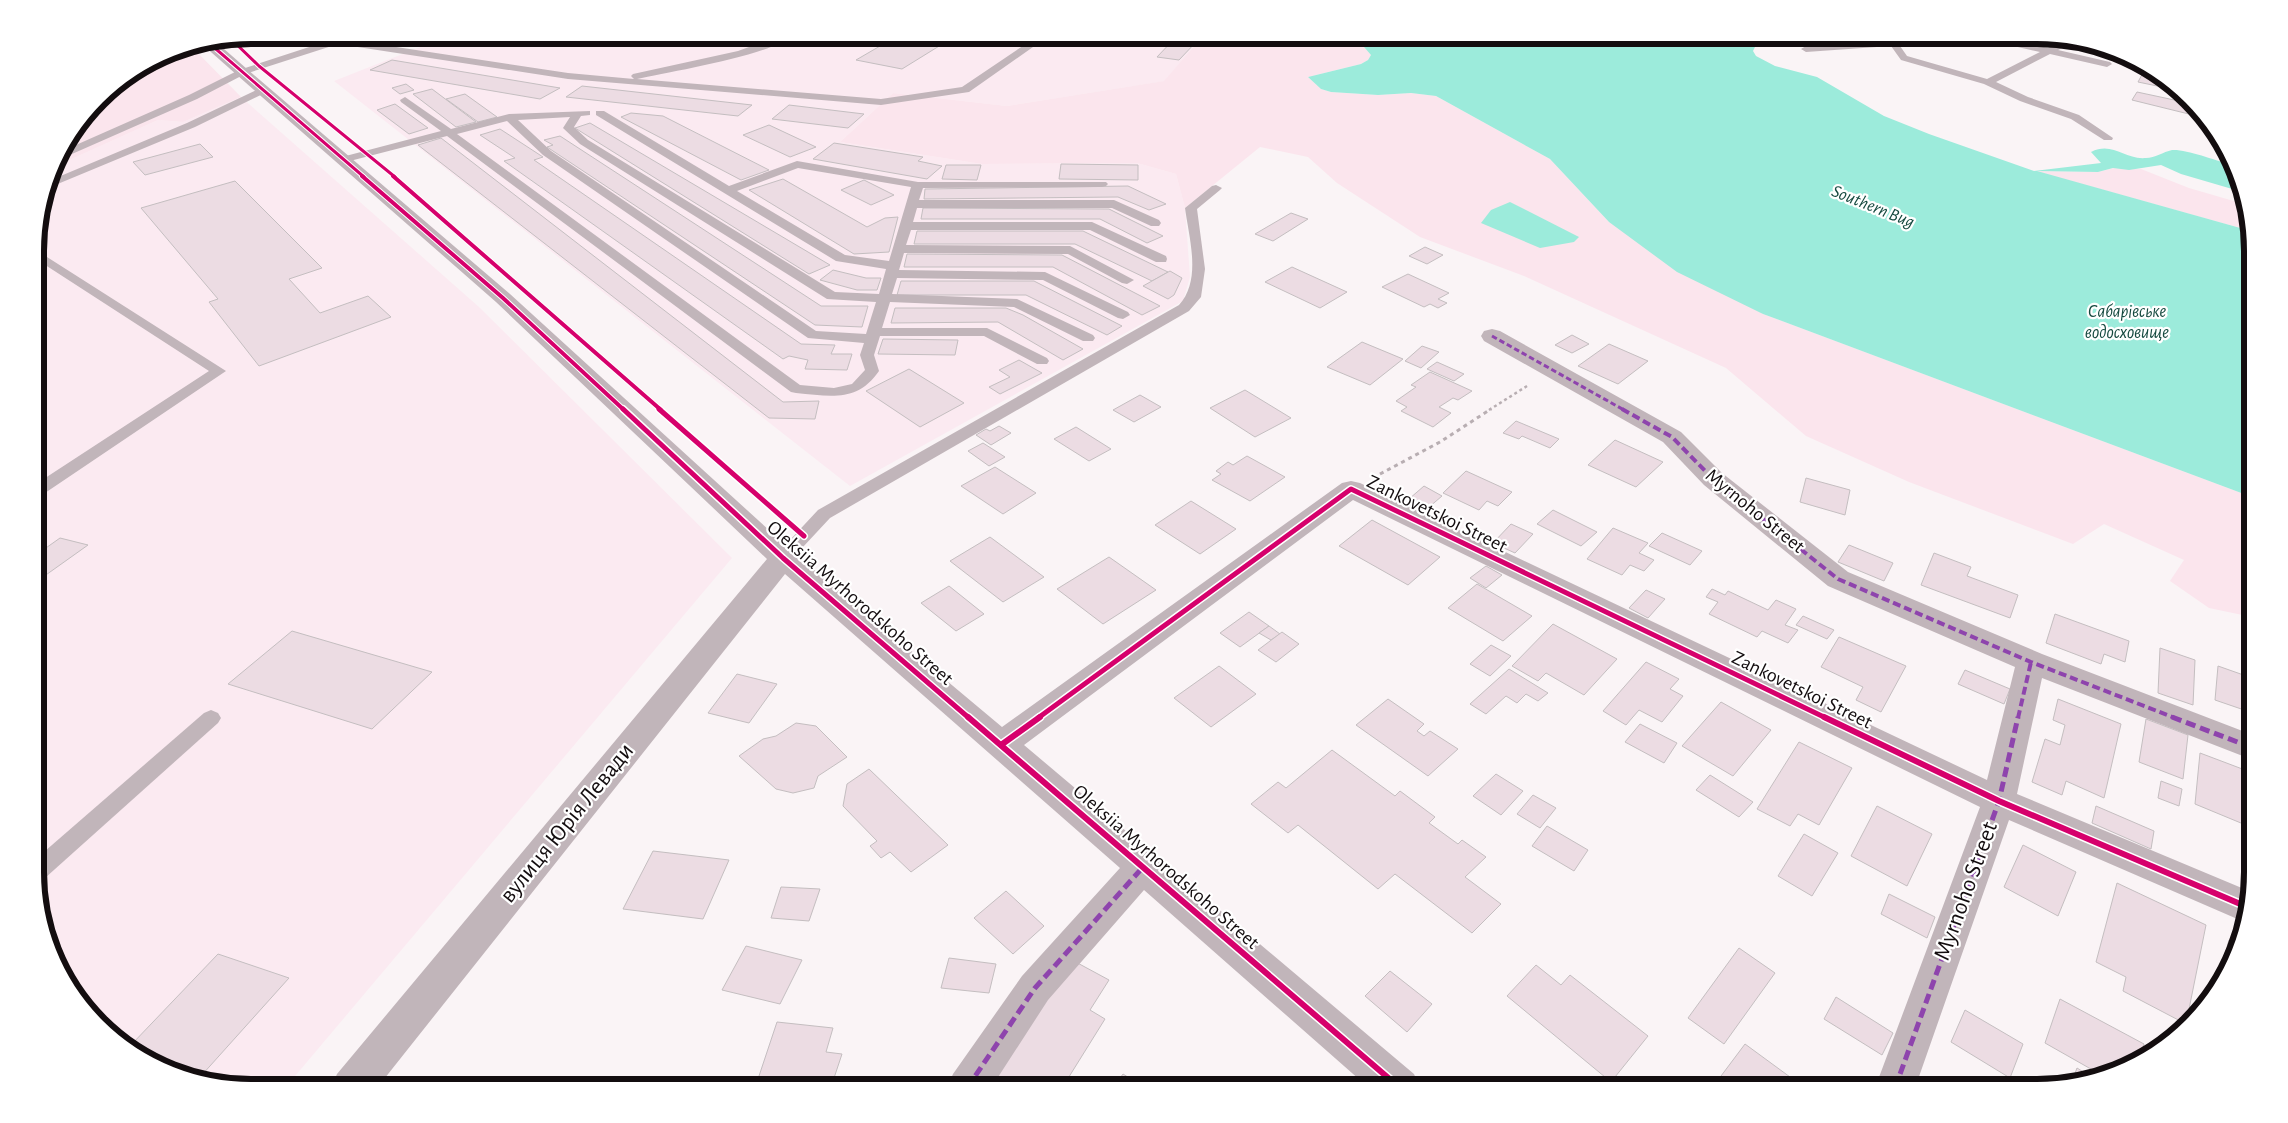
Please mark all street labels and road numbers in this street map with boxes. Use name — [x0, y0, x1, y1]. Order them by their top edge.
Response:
street label: Myrnoho Street — [1702, 465, 1809, 557]
street label: Zankovetskoi Street — [1364, 471, 1511, 557]
street label: Oleksiia Myrhorodskoho Street — [763, 517, 957, 689]
street label: Zankovetskoi Street — [1729, 647, 1876, 733]
street label: вулиця Юрія Левади — [496, 739, 638, 907]
street label: Oleksiia Myrhorodskoho Street — [1069, 781, 1263, 953]
street label: Myrnoho Street — [1930, 818, 2002, 963]

